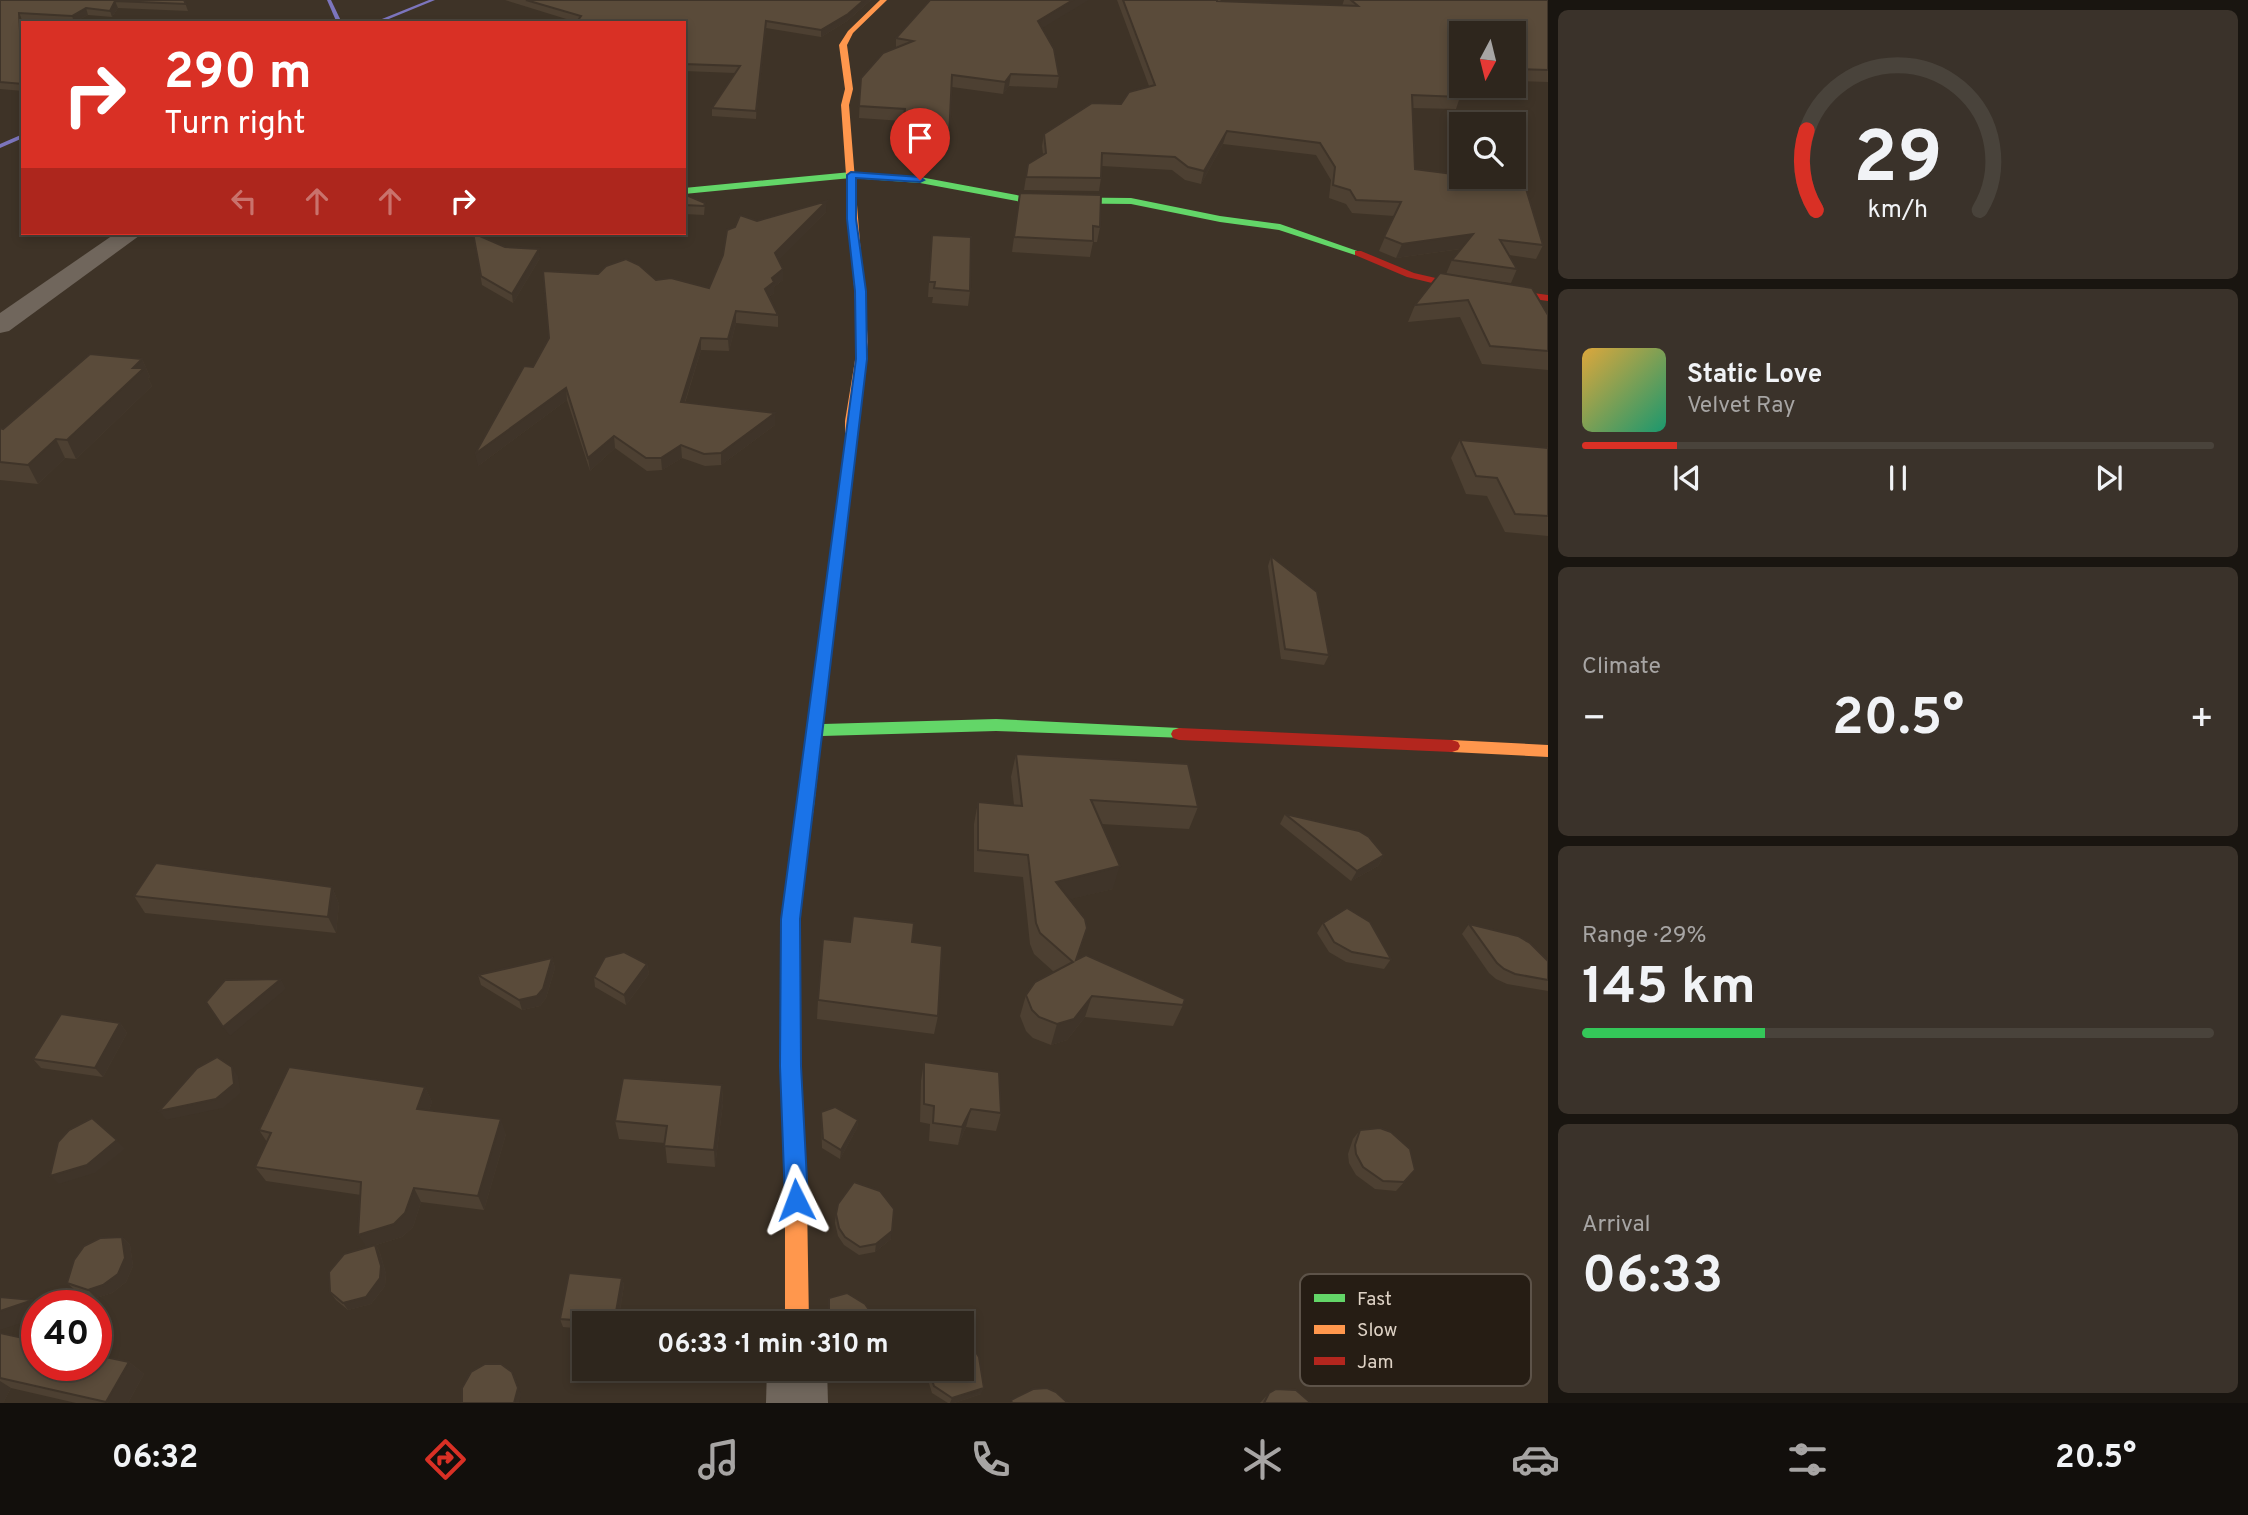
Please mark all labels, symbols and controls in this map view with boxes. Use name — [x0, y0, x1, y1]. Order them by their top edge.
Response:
north arrow — [1449, 21, 1526, 98]
map controls — [1449, 21, 1526, 189]
text: 290 m — [164, 44, 312, 106]
icon: right — [49, 49, 140, 140]
text: Turn right — [164, 105, 306, 145]
pin — [890, 108, 950, 180]
button: search — [1449, 112, 1526, 189]
text: 29 — [1853, 117, 1943, 209]
icon: arrive — [901, 119, 939, 157]
icon: left — [225, 182, 263, 220]
icon: ahead — [298, 182, 336, 220]
icon: ahead — [371, 182, 409, 220]
icon: right — [444, 182, 482, 220]
text: km/h — [1868, 195, 1928, 227]
text: Static Love — [1687, 359, 1822, 392]
text: Velvet Ray — [1687, 392, 1795, 421]
icon: previous — [1668, 459, 1706, 497]
icon: pause — [1879, 459, 1917, 497]
icon: next — [2090, 459, 2128, 497]
text: Climate — [1582, 653, 1661, 682]
text: 20.5° — [1832, 687, 1964, 753]
text: − — [1582, 696, 1607, 745]
text: + — [2189, 696, 2214, 745]
text: Range · 29% — [1582, 922, 1707, 951]
text: 145 km — [1582, 956, 1756, 1022]
position arrow — [759, 1163, 833, 1237]
text: Arrival — [1582, 1211, 1651, 1240]
text: 06:33 — [1582, 1245, 1723, 1311]
legend — [1300, 1274, 1531, 1386]
text: Fast — [1357, 1288, 1392, 1312]
speed limit sign: 40 — [21, 1290, 112, 1381]
text: Slow — [1357, 1319, 1397, 1343]
text: 06:33 · 1 min · 310 m — [657, 1329, 889, 1362]
text: Jam — [1357, 1351, 1394, 1375]
icon: directions — [421, 1435, 470, 1484]
icon: music — [694, 1435, 743, 1484]
icon: phone — [966, 1435, 1015, 1484]
icon: climate — [1238, 1435, 1287, 1484]
icon: car — [1511, 1435, 1560, 1484]
icon: filters — [1783, 1435, 1832, 1484]
text: 06:32 — [112, 1439, 198, 1479]
text: 20.5° — [2055, 1439, 2136, 1479]

